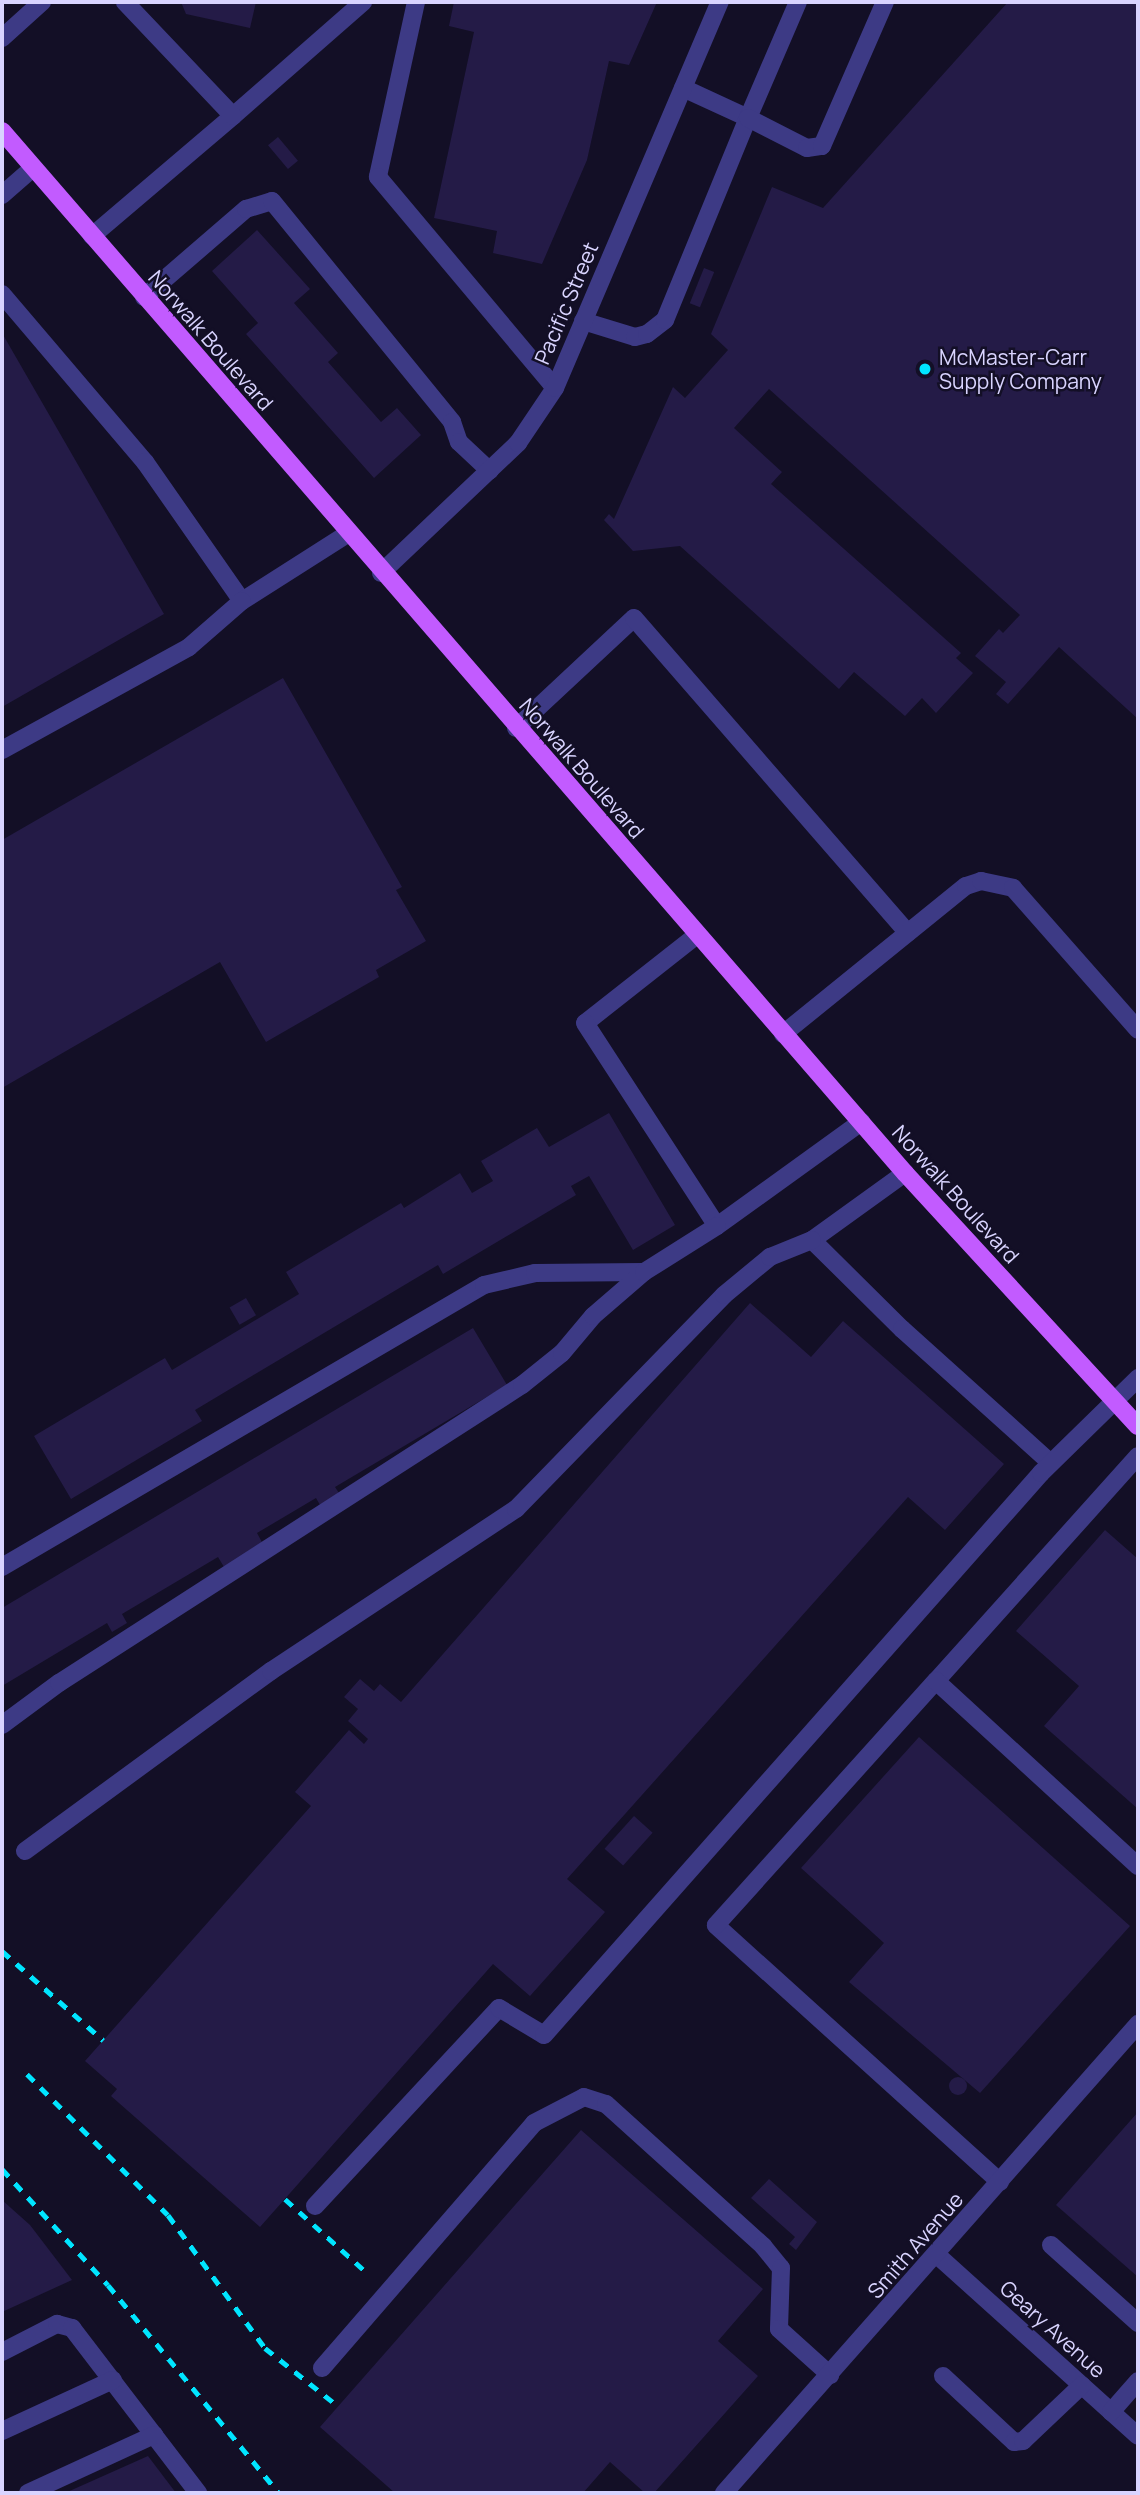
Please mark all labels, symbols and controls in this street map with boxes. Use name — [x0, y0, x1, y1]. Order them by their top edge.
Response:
street label: Pacific Street — [529, 238, 603, 368]
street label: Norwalk Boulevard — [143, 265, 279, 415]
place label: McMaster-Carr Supply Company — [939, 344, 1102, 394]
marker: McMaster-Carr Supply Company — [917, 361, 933, 377]
street label: Norwalk Boulevard — [514, 693, 650, 843]
street label: Norwalk Boulevard — [887, 1120, 1025, 1268]
street label: Smith Avenue — [862, 2187, 968, 2303]
street label: Geary Avenue — [995, 2275, 1111, 2383]

